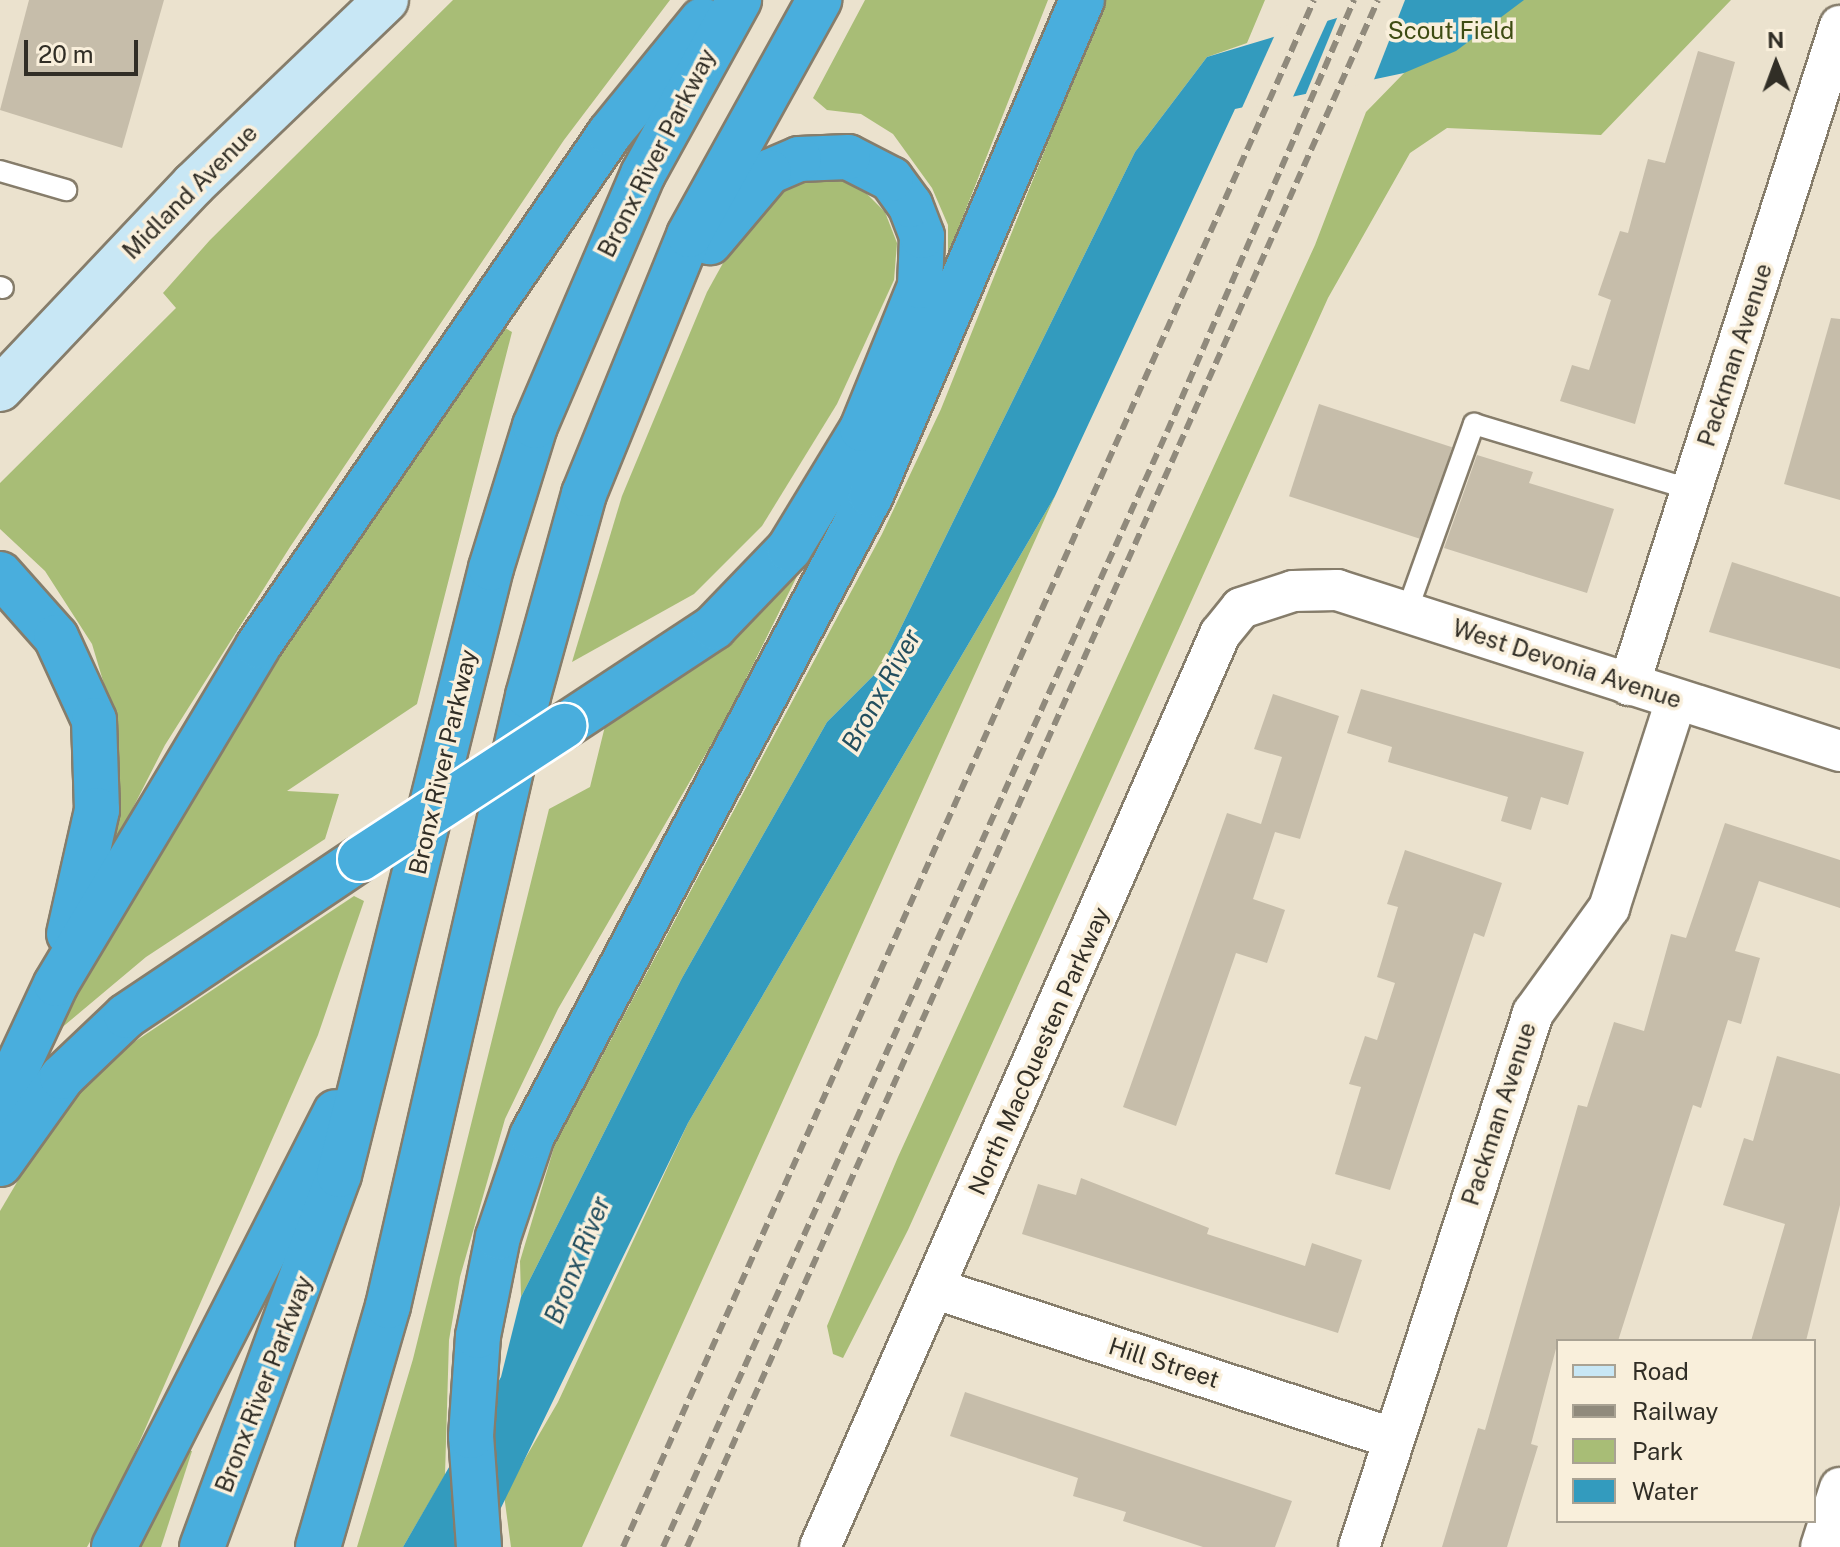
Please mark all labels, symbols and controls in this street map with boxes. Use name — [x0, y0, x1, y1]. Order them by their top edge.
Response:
park label: Scout Field — [1388, 17, 1514, 45]
scale bar — [28, 24, 142, 74]
north arrow — [1736, 24, 1816, 104]
text: N — [1767, 27, 1784, 53]
text: 20 m — [38, 40, 94, 68]
street label: Bronx River Parkway — [592, 44, 722, 262]
street label: Midland Avenue — [117, 119, 263, 265]
street label: Packman Avenue — [1692, 260, 1778, 450]
street label: West Devonia Avenue — [1449, 613, 1685, 715]
water label: Bronx River — [835, 624, 927, 756]
street label: Bronx River Parkway — [403, 647, 483, 877]
street label: North MacQuesten Parkway — [962, 903, 1116, 1199]
street label: Packman Avenue — [1456, 1019, 1542, 1209]
water label: Bronx River — [537, 1192, 617, 1328]
street label: Bronx River Parkway — [209, 1271, 319, 1497]
street label: Hill Street — [1105, 1332, 1223, 1394]
legend — [1556, 1339, 1816, 1523]
text: Road — [1632, 1357, 1689, 1385]
text: Railway — [1632, 1397, 1718, 1425]
text: Park — [1632, 1437, 1683, 1465]
text: Water — [1632, 1477, 1699, 1505]

